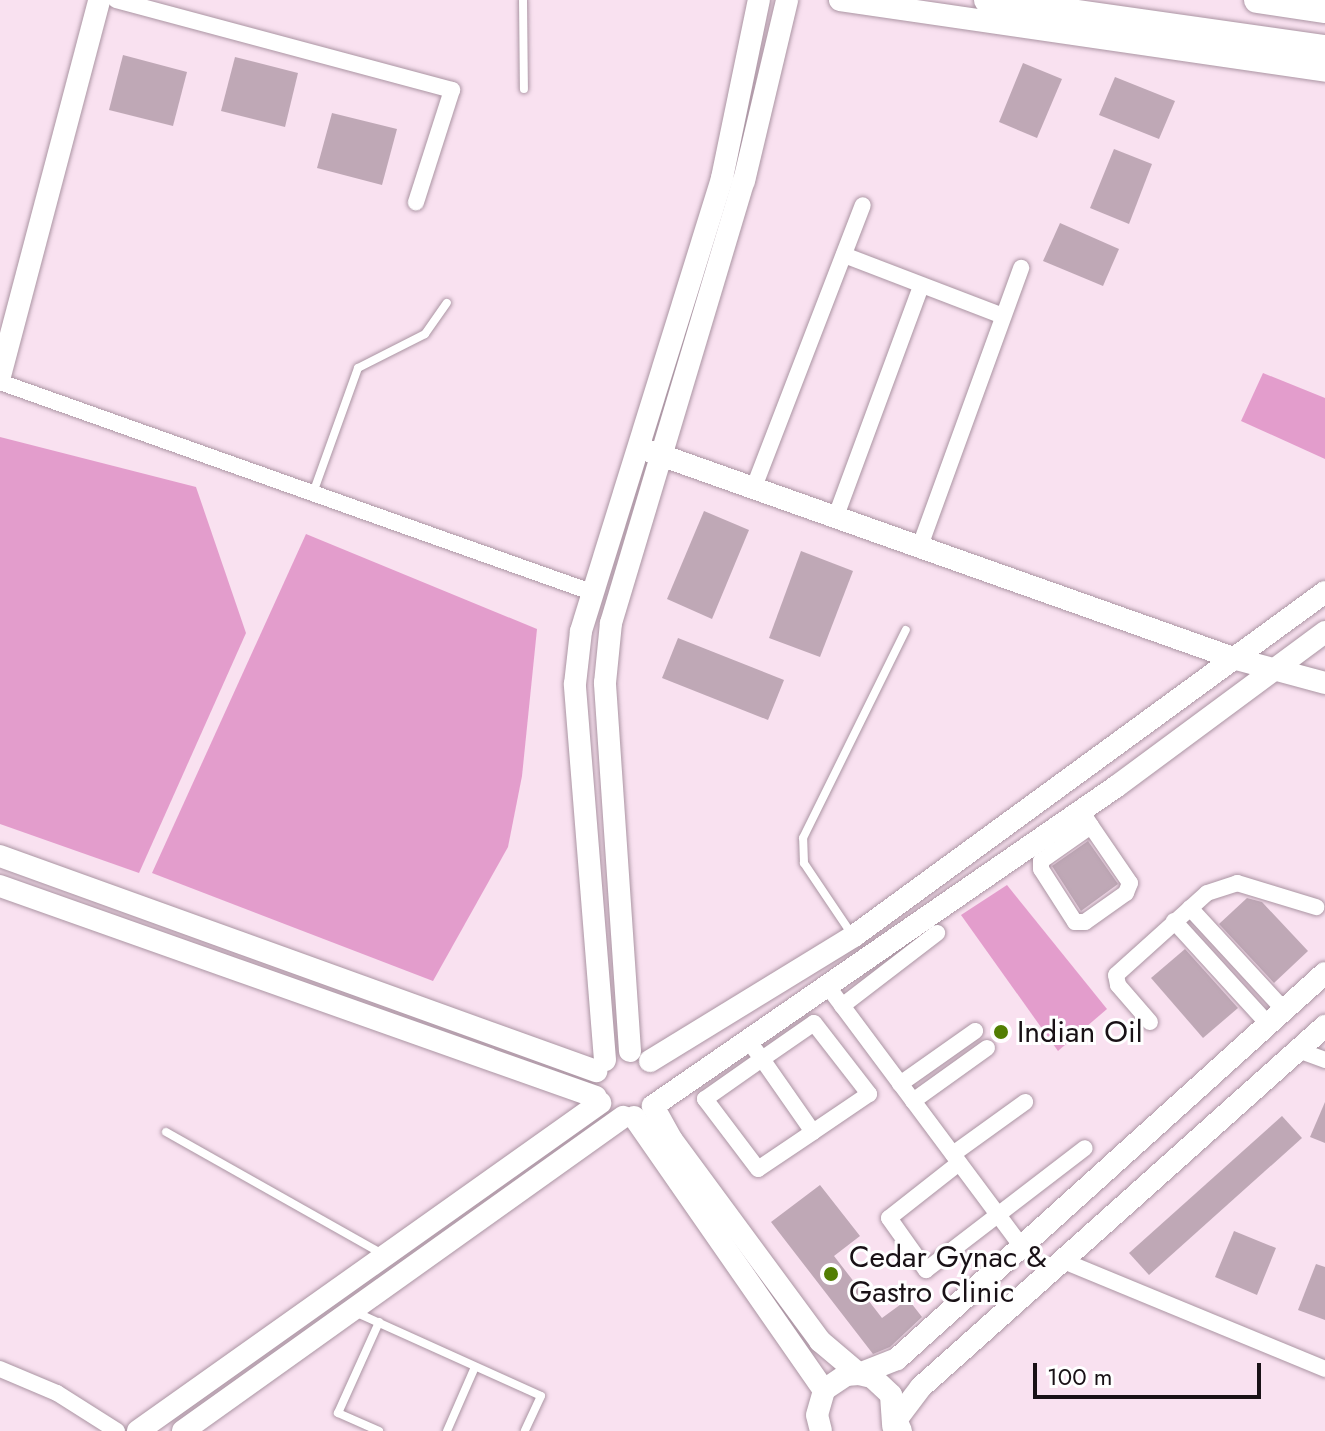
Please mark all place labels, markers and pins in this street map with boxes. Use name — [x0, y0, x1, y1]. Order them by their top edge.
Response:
place label: Indian Oil — [1017, 1014, 1143, 1050]
marker: Indian Oil — [992, 1023, 1010, 1041]
place label: Cedar Gynac & Gastro Clinic — [849, 1239, 1046, 1310]
marker: Cedar Gynac & Gastro Clinic — [820, 1263, 842, 1285]

